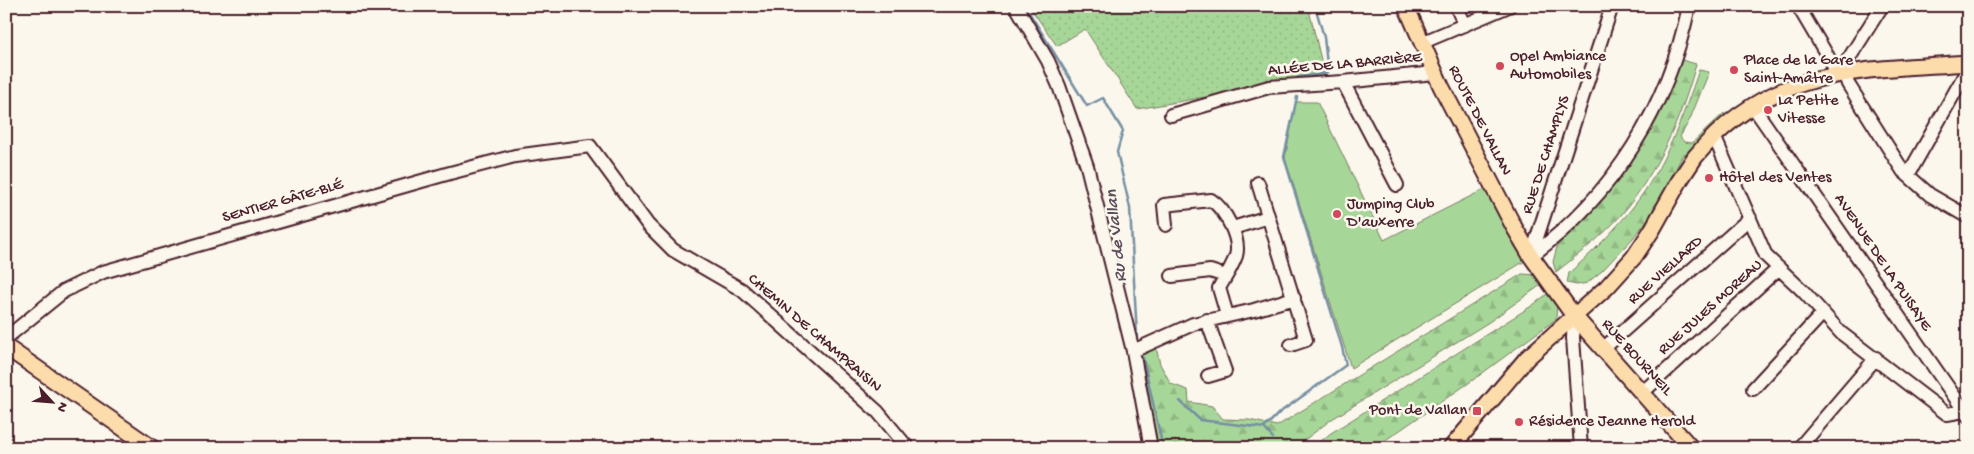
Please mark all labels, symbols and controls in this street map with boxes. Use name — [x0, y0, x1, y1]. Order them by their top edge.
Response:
place label: Opel Ambiance Automobiles — [1510, 48, 1607, 85]
street label: ALLÉE DE LA BARRIÈRE — [1267, 49, 1424, 81]
place label: Place de la Gare Saint-Amâtre — [1743, 52, 1854, 89]
marker: Opel Ambiance Automobiles — [1494, 60, 1506, 72]
street label: ROUTE DE VALLAN — [1443, 63, 1515, 179]
marker: Place de la Gare Saint-Amâtre — [1728, 64, 1740, 76]
place label: La Petite Vitesse — [1777, 92, 1839, 129]
street label: RUE DE CHAMPLYS — [1519, 93, 1575, 217]
marker: La Petite Vitesse — [1762, 104, 1774, 116]
place label: Hôtel des Ventes — [1719, 169, 1832, 188]
marker: Hôtel des Ventes — [1703, 172, 1715, 184]
street label: SENTIER GÂTE-BLÉ — [220, 173, 347, 228]
water label: Ru de Vallan — [1102, 188, 1132, 283]
street label: AVENUE DE LA PUISAYE — [1829, 191, 1936, 336]
place label: Jumping Club D'auxerre — [1346, 196, 1435, 233]
marker: Jumping Club D'auxerre — [1331, 208, 1343, 220]
street label: RUE VIELLARD — [1625, 232, 1708, 310]
street label: RUE JULES MOREAU — [1655, 256, 1767, 360]
street label: CHEMIN DE CHAMPRAISIN — [743, 271, 885, 397]
street label: RUE BOURNEIL — [1597, 316, 1676, 401]
north arrow — [28, 376, 78, 426]
text: N — [52, 399, 71, 414]
place label: Pont de Vallan — [1368, 402, 1467, 421]
marker: Pont de Vallan — [1471, 405, 1483, 417]
place label: Résidence Jeanne Herold — [1529, 413, 1696, 432]
marker: Résidence Jeanne Herold — [1513, 416, 1525, 428]

